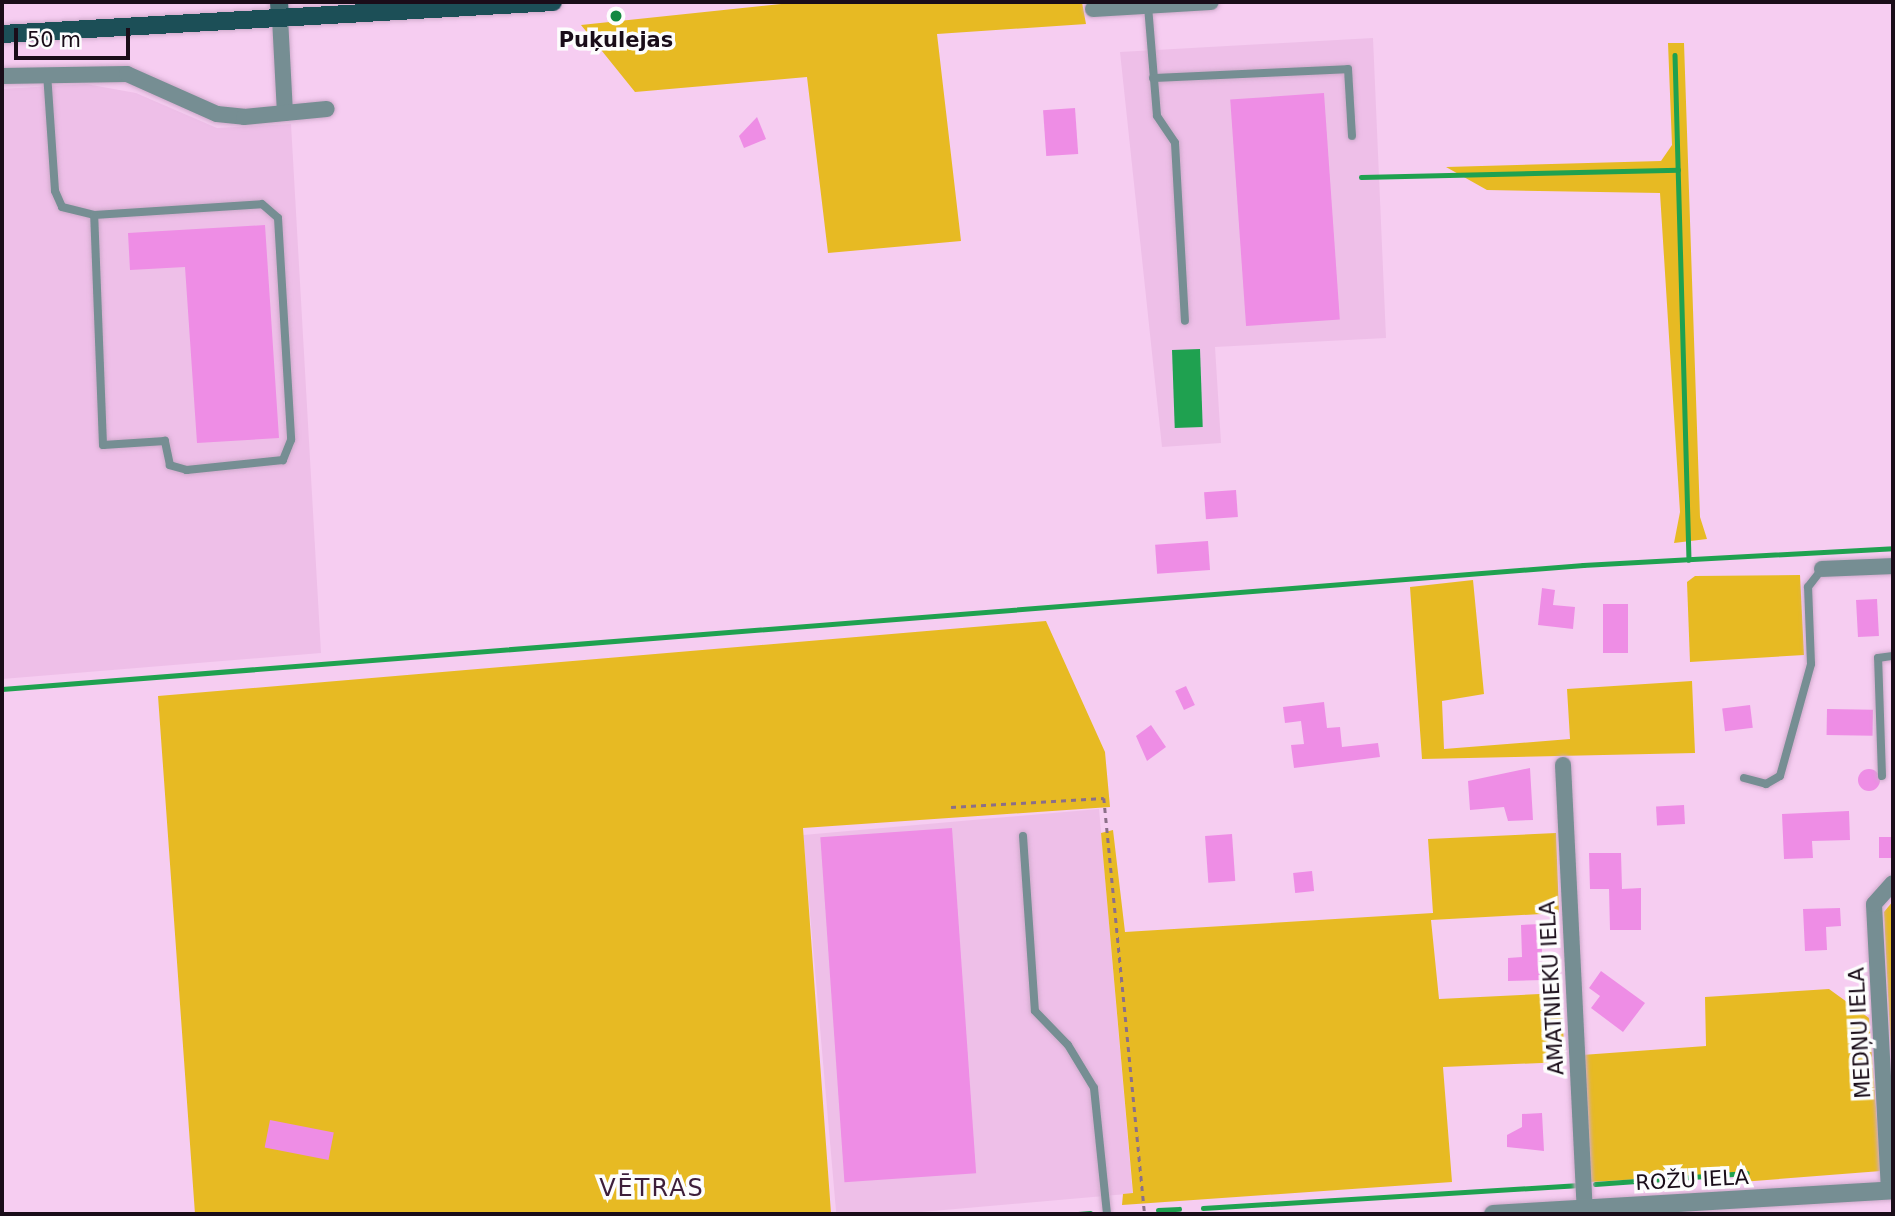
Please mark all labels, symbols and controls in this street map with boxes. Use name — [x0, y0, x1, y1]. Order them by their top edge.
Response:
marker: Puķulejas — [608, 8, 624, 24]
scale bar — [18, 14, 133, 58]
place label: Puķulejas — [559, 27, 673, 53]
text: 50 m — [27, 28, 81, 52]
street label: AMATNIEKU IELA — [1535, 900, 1569, 1076]
street label: MEDŅU IELA — [1844, 967, 1876, 1099]
street label: ROŽU IELA — [1635, 1164, 1749, 1196]
district label: VĒTRAS — [600, 1175, 704, 1203]

